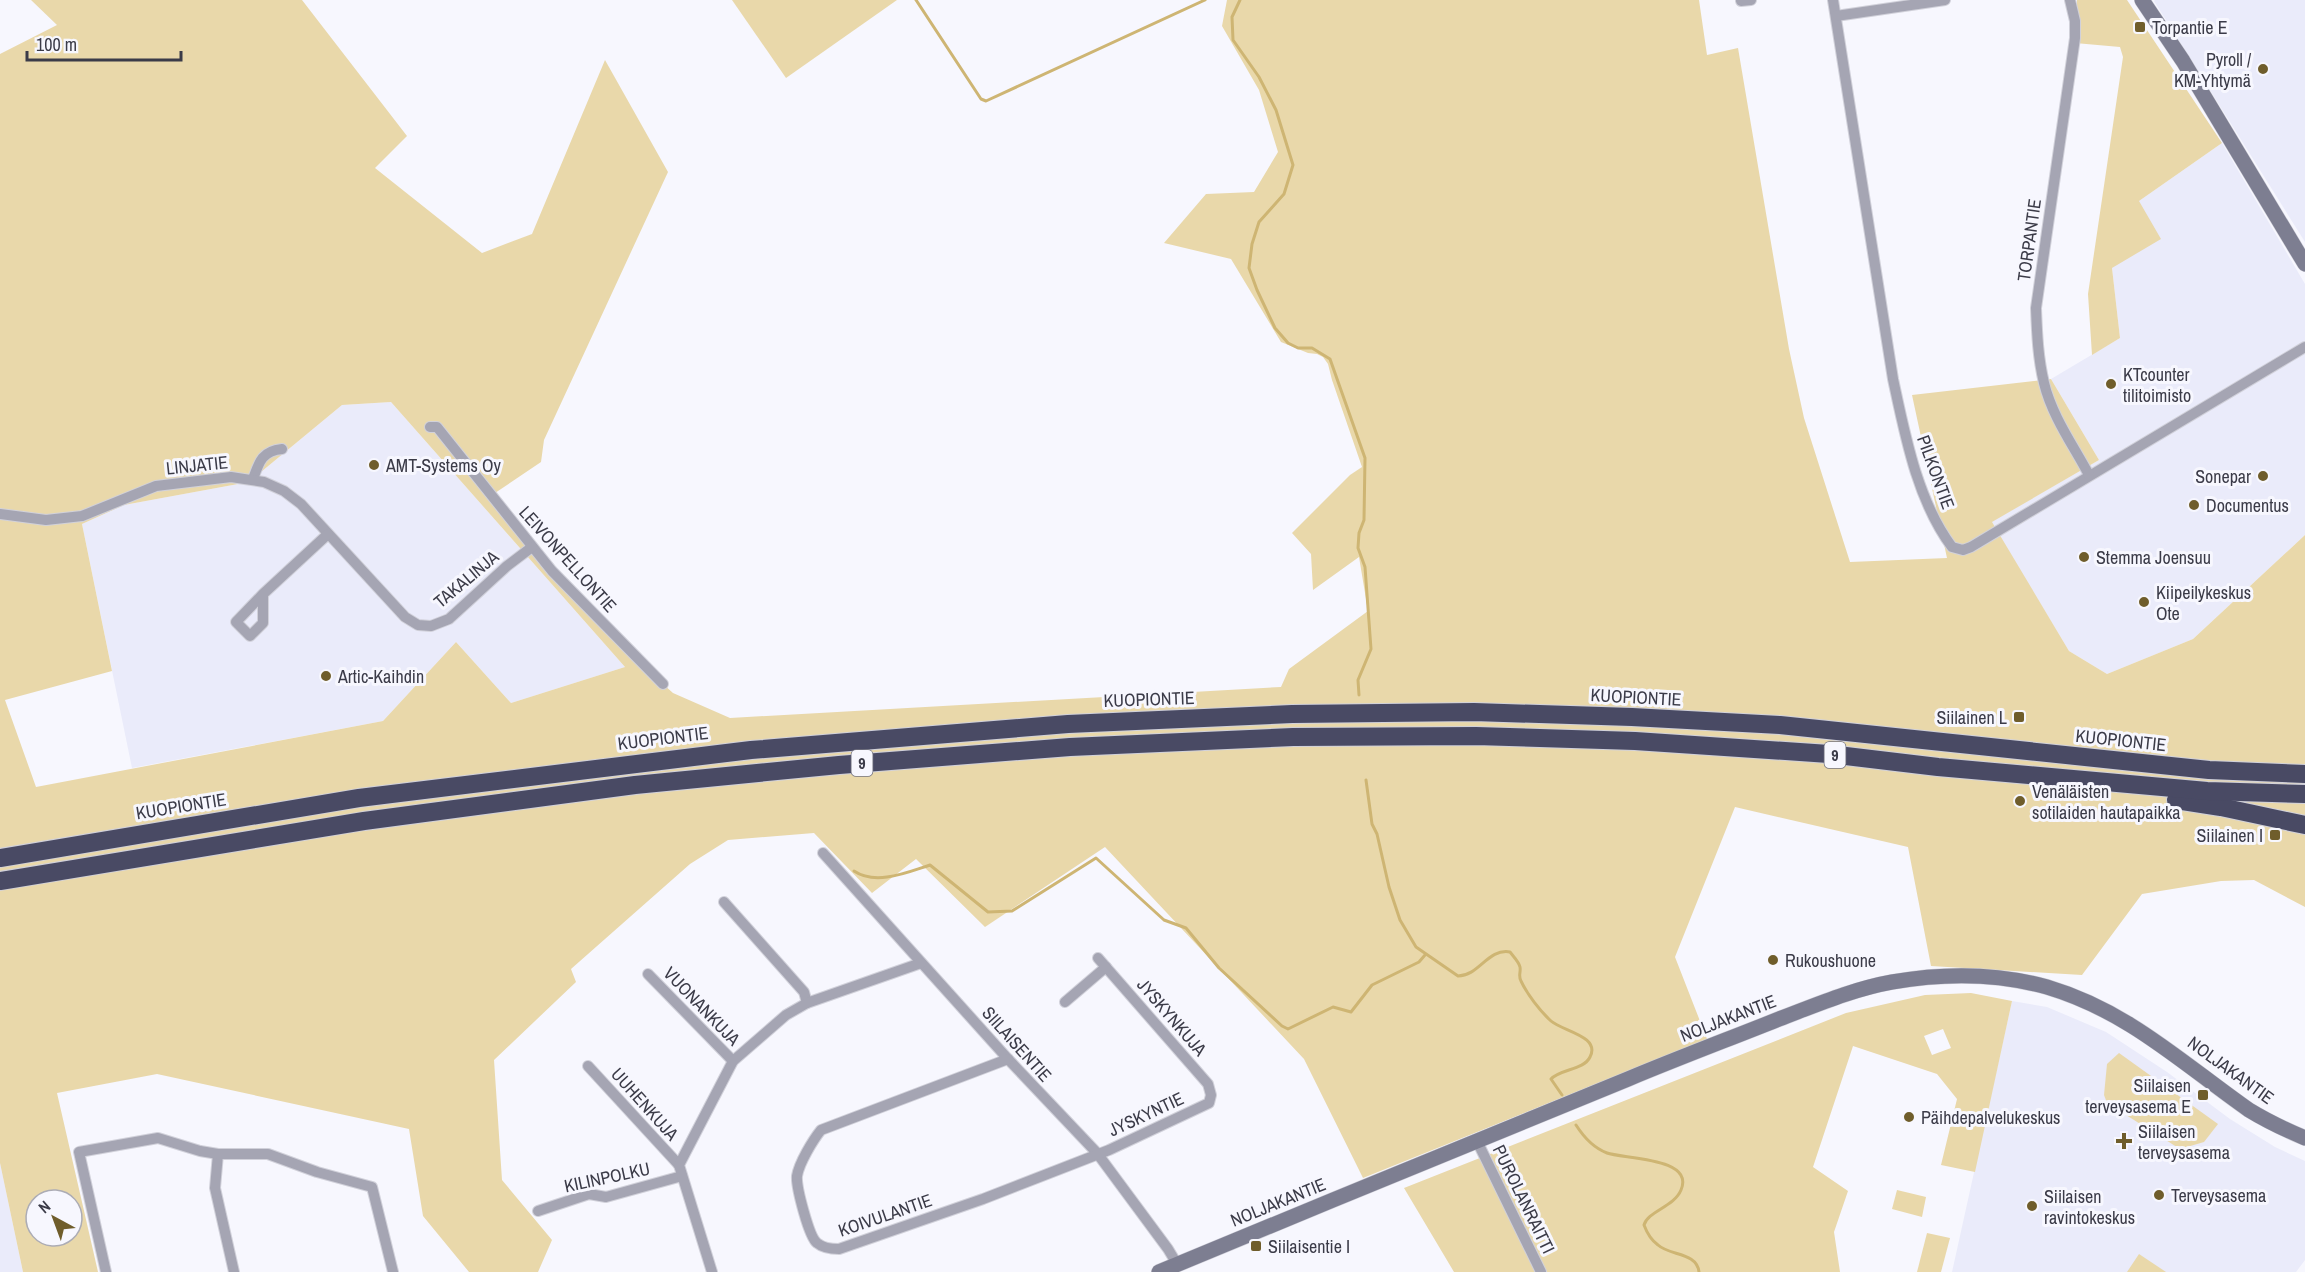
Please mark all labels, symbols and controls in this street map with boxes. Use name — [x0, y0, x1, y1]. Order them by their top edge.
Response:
place label: Torpantie E — [2152, 15, 2228, 40]
marker: Torpantie E — [2133, 20, 2147, 34]
scale bar — [27, 24, 182, 62]
text: 100 m — [36, 32, 77, 57]
place label: Pyroll / KM-Yhtymä — [2174, 47, 2252, 93]
marker: Pyroll / KM-Yhtymä — [2256, 62, 2270, 76]
street label: TORPANTIE — [2011, 197, 2047, 283]
place label: KTcounter tilitoimisto — [2123, 362, 2191, 408]
marker: KTcounter tilitoimisto — [2104, 377, 2118, 391]
street label: PILKONTIE — [1911, 431, 1961, 513]
street label: LINJATIE — [165, 449, 229, 481]
place label: AMT-Systems Oy — [385, 453, 501, 478]
marker: AMT-Systems Oy — [367, 458, 381, 472]
place label: Sonepar — [2195, 464, 2251, 489]
marker: Sonepar — [2256, 469, 2270, 483]
place label: Documentus — [2206, 493, 2289, 518]
marker: Documentus — [2187, 498, 2201, 512]
street label: LEIVONPELLONTIE — [513, 500, 623, 618]
street label: TAKALINJA — [428, 544, 504, 614]
place label: Stemma Joensuu — [2096, 545, 2211, 570]
marker: Stemma Joensuu — [2077, 550, 2091, 564]
place label: Kiipeilykeskus Ote — [2156, 580, 2251, 626]
marker: Kiipeilykeskus Ote — [2137, 595, 2151, 609]
place label: Artic-Kaihdin — [337, 664, 424, 689]
marker: Artic-Kaihdin — [319, 669, 333, 683]
street label: KUOPIONTIE — [1590, 682, 1682, 712]
street label: KUOPIONTIE — [1103, 685, 1195, 713]
place label: Siilainen L — [1936, 705, 2007, 730]
marker: Siilainen L — [2012, 710, 2026, 724]
street label: KUOPIONTIE — [616, 720, 710, 756]
street label: KUOPIONTIE — [2074, 723, 2168, 757]
road number: 9 — [1824, 742, 1846, 768]
road number: 9 — [852, 750, 872, 776]
place label: Venäläisten sotilaiden hautapaikka — [2032, 779, 2181, 825]
street label: KUOPIONTIE — [134, 787, 228, 825]
marker: Venäläisten sotilaiden hautapaikka — [2013, 794, 2027, 808]
place label: Siilainen I — [2197, 823, 2263, 848]
marker: Siilainen I — [2268, 828, 2282, 842]
place label: Rukoushuone — [1785, 948, 1876, 973]
marker: Rukoushuone — [1766, 953, 1780, 967]
street label: VUONANKUJA — [658, 961, 746, 1051]
street label: JYSKYNKUJA — [1131, 973, 1213, 1061]
street label: NOLJAKANTIE — [1676, 988, 1780, 1048]
street label: SIILAISENTIE — [976, 1001, 1058, 1087]
street label: NOLJAKANTIE — [2183, 1030, 2279, 1110]
street label: UUHENKUJA — [606, 1062, 685, 1146]
place label: Siilaisen terveysasema E — [2085, 1073, 2191, 1119]
street label: JYSKYNTIE — [1104, 1086, 1188, 1142]
marker: Siilaisen terveysasema E — [2196, 1088, 2210, 1102]
place label: Päihdepalvelukeskus — [1921, 1105, 2060, 1130]
marker: Päihdepalvelukeskus — [1902, 1110, 1916, 1124]
place label: Siilaisen terveysasema — [2138, 1119, 2230, 1165]
marker: Siilaisen terveysasema — [2115, 1132, 2133, 1150]
street label: PUROLANRAITTI — [1487, 1140, 1561, 1258]
street label: KILINPOLKU — [562, 1156, 652, 1198]
street label: NOLJAKANTIE — [1227, 1172, 1329, 1232]
place label: Terveysasema — [2171, 1183, 2266, 1208]
place label: Siilaisen ravintokeskus — [2044, 1184, 2135, 1230]
street label: KOIVULANTIE — [835, 1187, 935, 1243]
north arrow — [24, 1188, 84, 1248]
marker: Terveysasema — [2152, 1188, 2166, 1202]
text: N — [33, 1195, 55, 1218]
marker: Siilaisen ravintokeskus — [2025, 1199, 2039, 1213]
place label: Siilaisentie I — [1268, 1234, 1350, 1259]
marker: Siilaisentie I — [1249, 1239, 1263, 1253]

